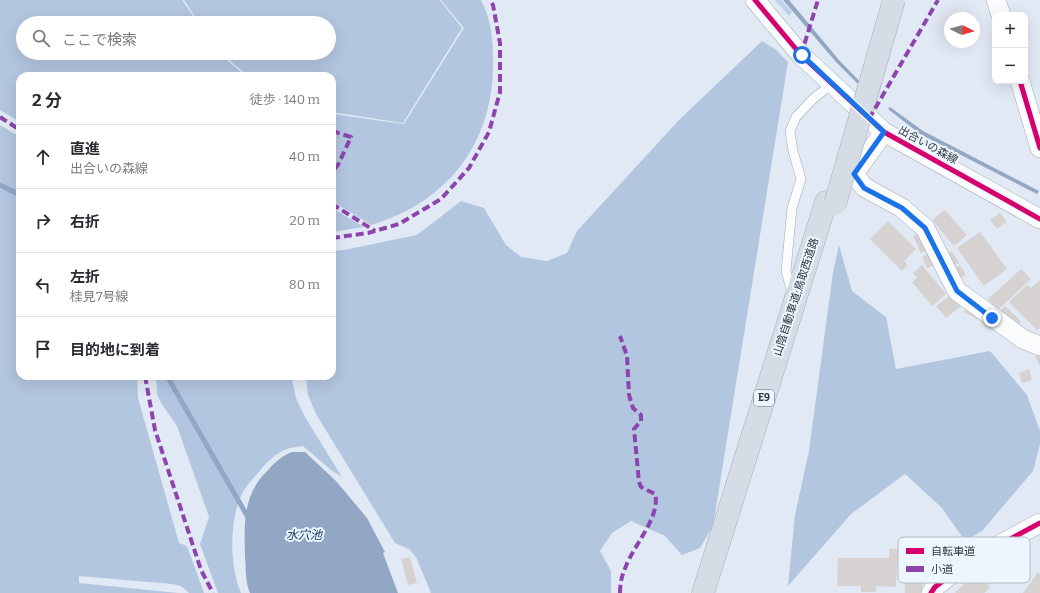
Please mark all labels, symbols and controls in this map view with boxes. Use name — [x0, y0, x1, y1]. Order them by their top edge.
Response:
north arrow — [944, 12, 980, 48]
map controls — [992, 12, 1028, 84]
button: + — [992, 12, 1028, 48]
search box — [16, 16, 336, 60]
icon: search — [30, 27, 52, 49]
text: ここで検索 — [62, 31, 137, 49]
route start — [793, 46, 811, 64]
button: − — [992, 48, 1028, 84]
text: 2 分 — [32, 90, 62, 111]
text: 徒歩 · 140 m — [250, 92, 320, 107]
street label: 出合いの森線 — [896, 123, 960, 167]
text: 直進 — [70, 140, 100, 158]
icon: ahead — [32, 146, 54, 168]
text: 40 m — [289, 149, 320, 164]
text: 出合いの森線 — [70, 161, 148, 176]
icon: right — [32, 210, 54, 232]
text: 右折 — [70, 213, 100, 231]
text: 20 m — [290, 213, 320, 228]
street label: 山陰自動車道;鳥取西道路 — [771, 236, 821, 358]
text: 左折 — [70, 268, 100, 286]
icon: left — [32, 274, 54, 296]
text: 80 m — [289, 277, 320, 292]
text: 桂見7号線 — [70, 289, 129, 304]
route end — [983, 309, 1001, 327]
icon: arrive — [32, 338, 54, 360]
text: 目的地に到着 — [70, 341, 160, 359]
road number: E9 — [754, 390, 774, 406]
water label: 水穴池 — [286, 528, 323, 542]
legend — [898, 537, 1030, 583]
text: 自転車道 — [931, 545, 975, 558]
text: 小道 — [931, 563, 953, 576]

